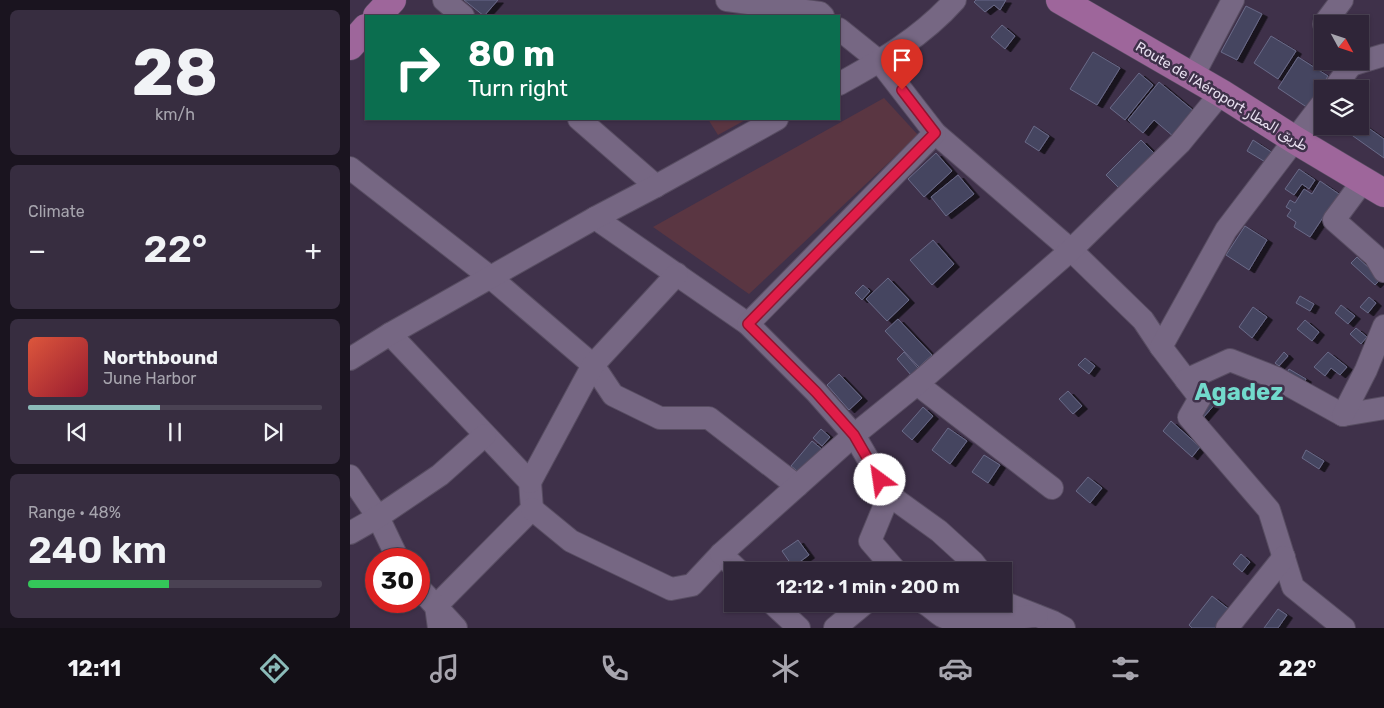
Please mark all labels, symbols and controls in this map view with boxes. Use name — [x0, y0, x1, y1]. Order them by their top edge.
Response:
north arrow — [1314, 15, 1369, 70]
map controls — [1314, 15, 1369, 135]
text: 80 m — [468, 33, 555, 75]
text: 28 — [132, 34, 218, 111]
icon: right — [385, 35, 450, 100]
street label: Route de l'Aéroport طريق المطار — [1133, 38, 1311, 155]
pin — [881, 39, 923, 90]
icon: arrive — [888, 46, 916, 74]
text: Turn right — [468, 75, 568, 102]
button: layers — [1314, 80, 1369, 135]
text: km/h — [155, 105, 195, 124]
text: Climate — [28, 202, 85, 221]
text: 22° — [144, 226, 207, 272]
text: − — [28, 234, 46, 267]
text: + — [305, 234, 322, 267]
text: Northbound — [103, 346, 218, 369]
text: June Harbor — [103, 369, 196, 388]
district label: Agadez — [1195, 378, 1284, 406]
icon: previous — [63, 418, 91, 446]
icon: pause — [161, 418, 189, 446]
icon: next — [259, 418, 287, 446]
position arrow — [853, 453, 905, 505]
text: Range · 48% — [28, 503, 121, 522]
text: 240 km — [28, 527, 167, 573]
speed limit sign: 30 — [365, 548, 430, 613]
text: 12:12 · 1 min · 200 m — [776, 575, 960, 598]
icon: directions — [257, 651, 292, 686]
icon: music — [427, 651, 462, 686]
icon: phone — [597, 651, 632, 686]
icon: climate — [768, 651, 803, 686]
icon: car — [938, 651, 973, 686]
icon: filters — [1108, 651, 1143, 686]
text: 12:11 — [68, 655, 121, 682]
text: 22° — [1279, 655, 1316, 682]

